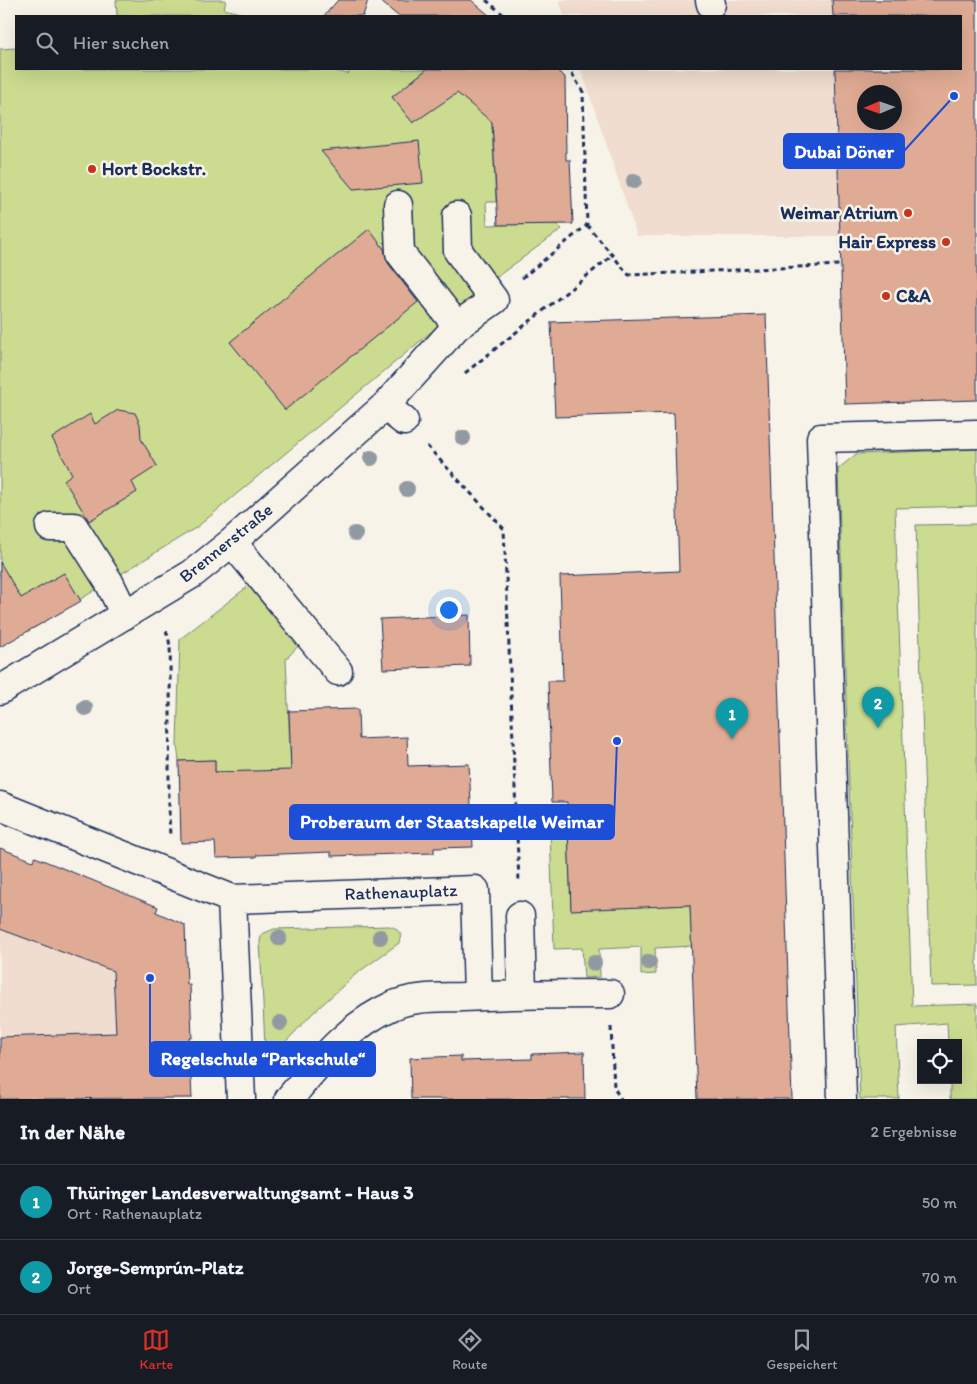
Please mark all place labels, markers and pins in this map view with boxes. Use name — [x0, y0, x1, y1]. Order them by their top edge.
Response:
callout: Dubai Döner — [784, 134, 904, 168]
place label: Hort Bockstr. — [102, 158, 206, 180]
marker: Hort Bockstr. — [86, 163, 98, 175]
place label: Weimar Atrium — [780, 202, 899, 224]
marker: Weimar Atrium — [902, 207, 914, 219]
place label: Hair Express — [839, 231, 936, 253]
marker: Hair Express — [940, 236, 952, 248]
place label: C&A — [896, 285, 931, 307]
marker: C&A — [880, 290, 892, 302]
pin: 2 — [862, 687, 894, 728]
pin: 1 — [716, 698, 748, 739]
callout: Proberaum der Staatskapelle Weimar — [290, 805, 614, 839]
callout: Regelschule “Parkschule“ — [150, 1042, 375, 1076]

